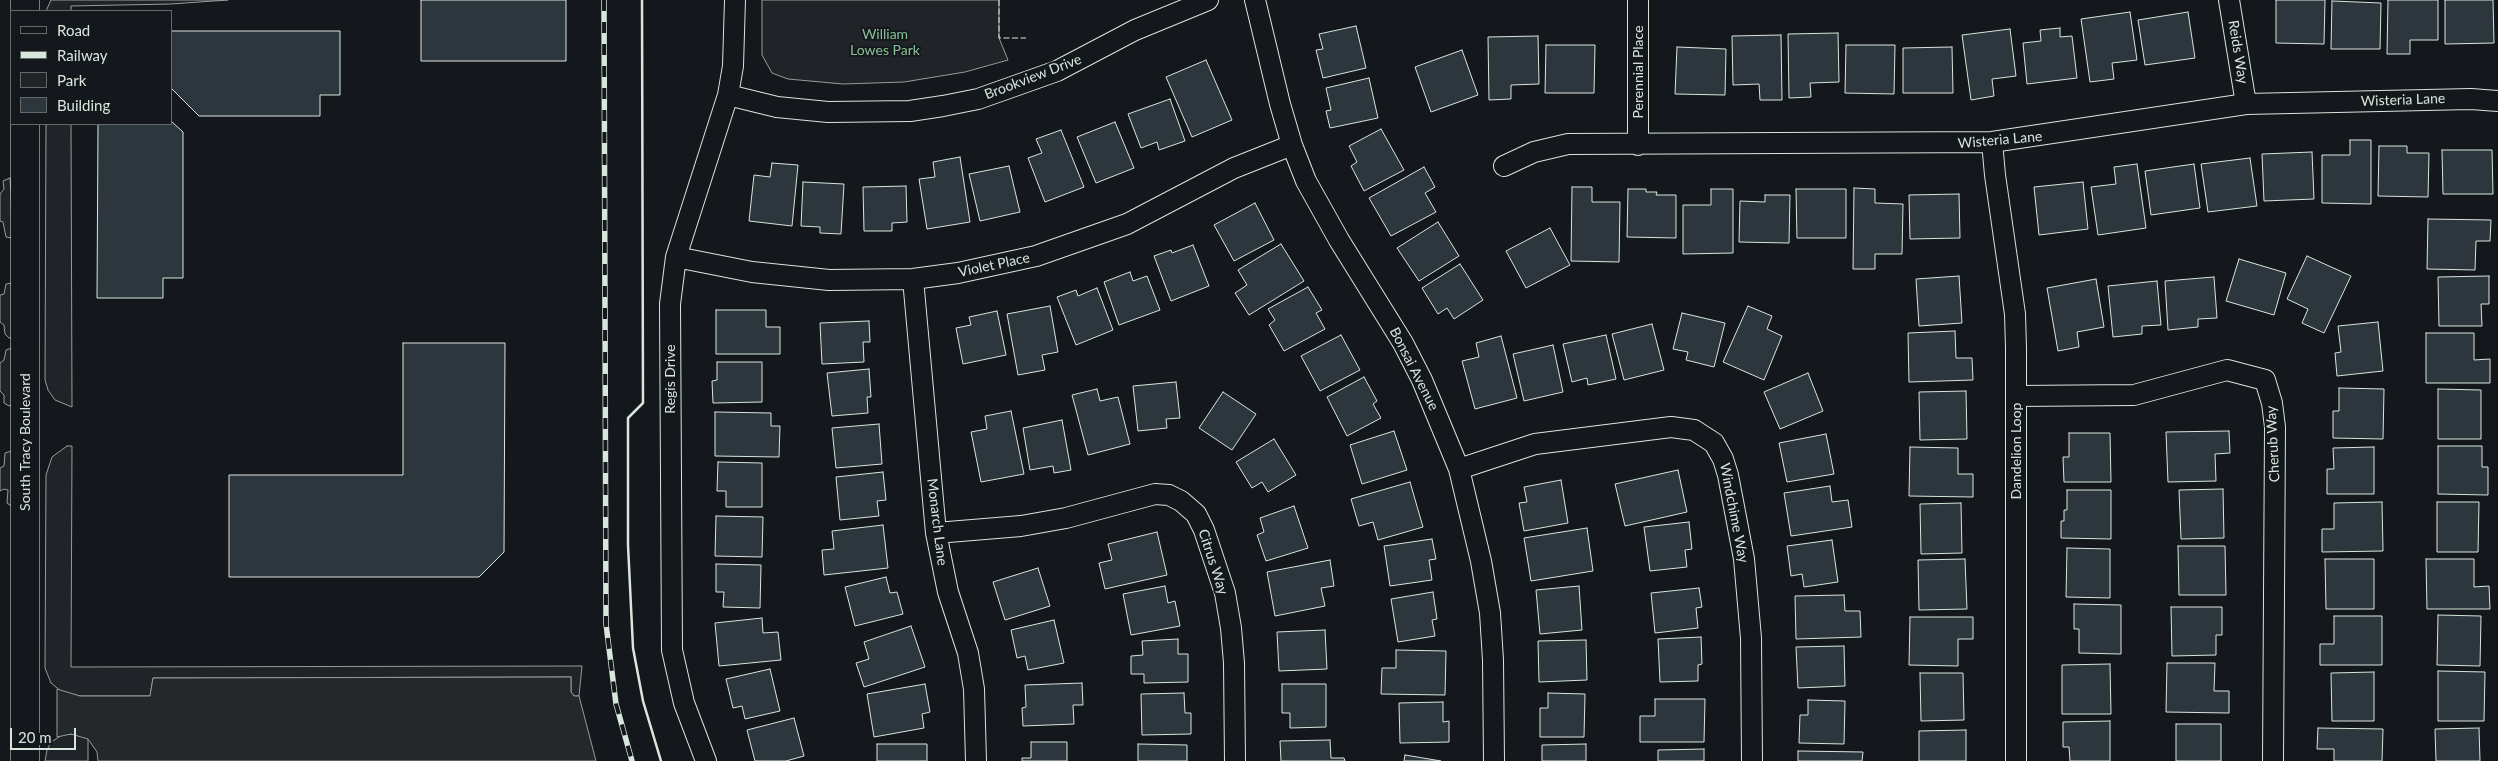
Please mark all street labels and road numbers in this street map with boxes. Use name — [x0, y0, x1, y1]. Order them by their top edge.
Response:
street label: Reids Way — [2225, 19, 2251, 85]
street label: Perennial Place — [1630, 25, 1646, 119]
street label: Brookview Drive — [982, 51, 1084, 103]
street label: Wisteria Lane — [2360, 90, 2446, 110]
street label: Wisteria Lane — [1957, 128, 2043, 152]
street label: Violet Place — [957, 249, 1031, 281]
street label: Bonsai Avenue — [1386, 325, 1442, 413]
street label: Regis Drive — [662, 344, 678, 414]
street label: South Tracy Boulevard — [17, 373, 33, 511]
street label: Dandelion Loop — [2008, 403, 2024, 499]
street label: Cherub Way — [2263, 405, 2283, 483]
street label: Windchime Way — [1716, 462, 1752, 564]
street label: Monarch Lane — [923, 477, 951, 567]
street label: Citrus Way — [1195, 527, 1231, 597]

